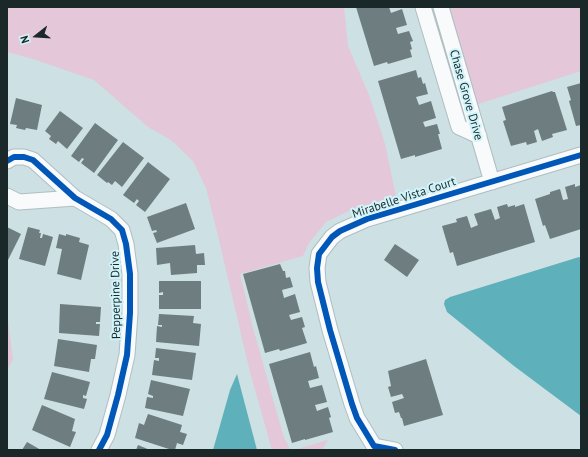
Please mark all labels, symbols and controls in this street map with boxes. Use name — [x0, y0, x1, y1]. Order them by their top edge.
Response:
north arrow — [16, 16, 56, 56]
text: N — [17, 34, 32, 45]
street label: Chase Grove Drive — [446, 48, 486, 142]
street label: Mirabelle Vista Court — [351, 175, 457, 221]
street label: Pepperpine Drive — [108, 251, 124, 339]

